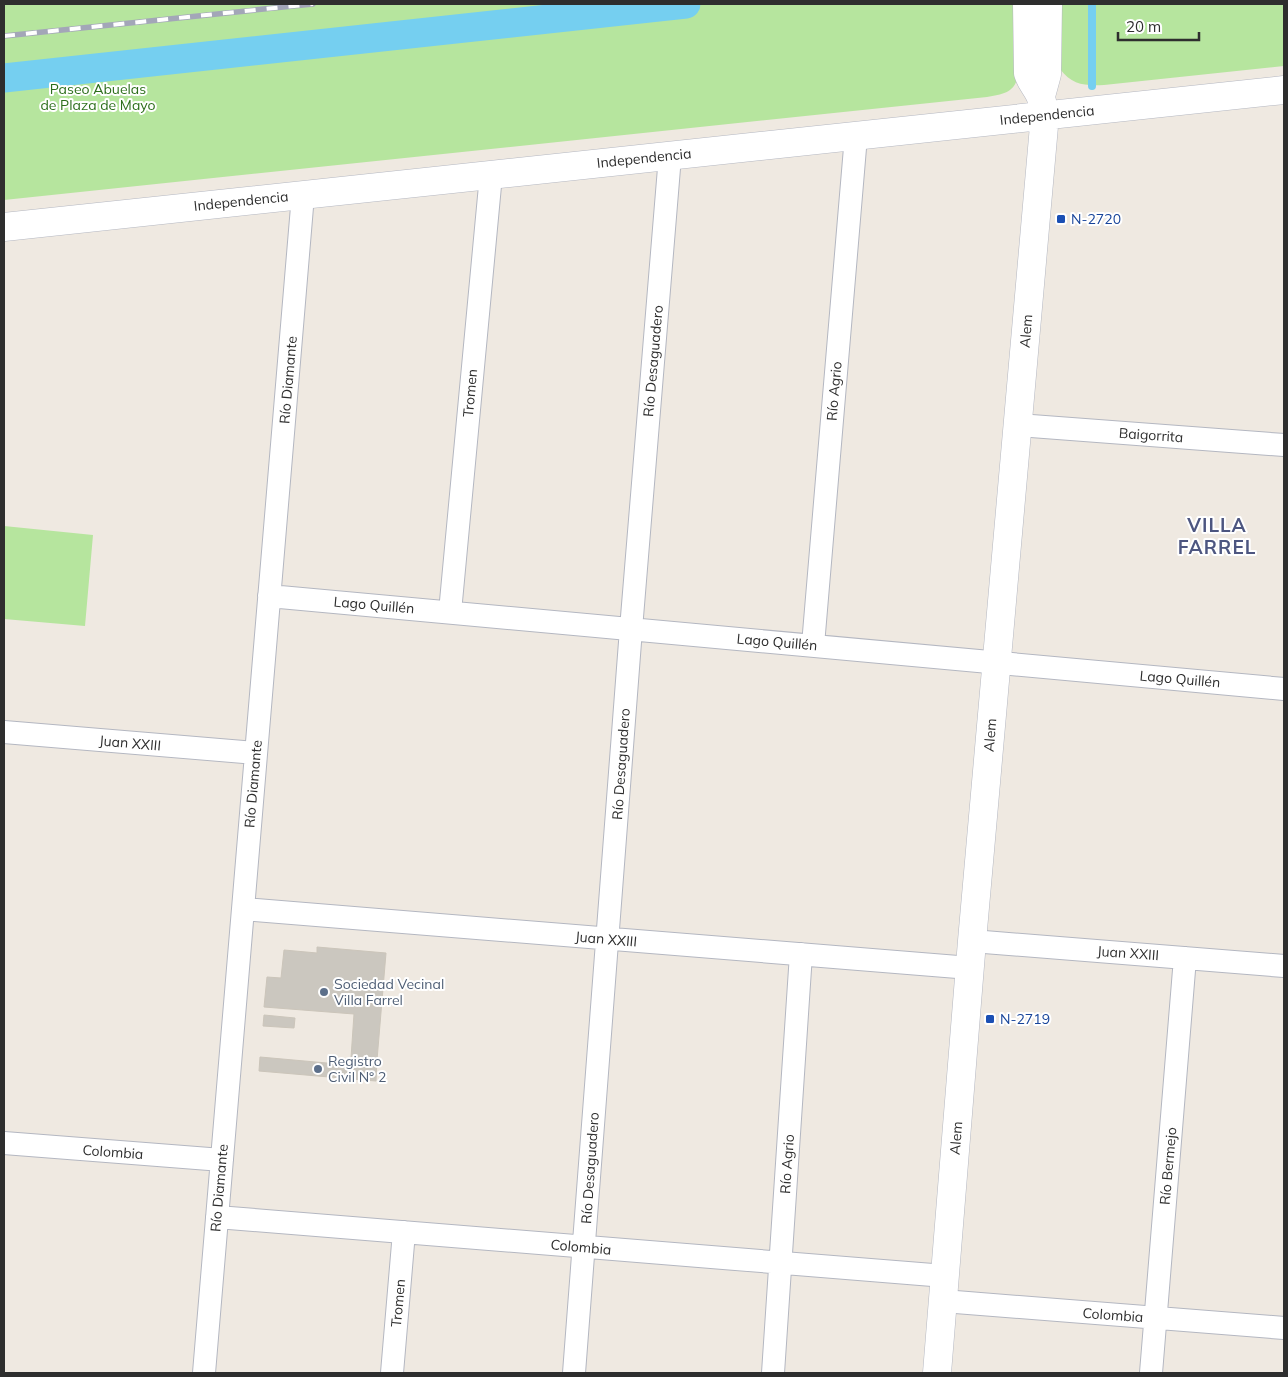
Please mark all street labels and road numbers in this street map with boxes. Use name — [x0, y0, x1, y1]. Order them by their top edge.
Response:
street label: Independencia — [999, 101, 1095, 129]
street label: Independencia — [596, 144, 692, 172]
street label: Independencia — [193, 187, 289, 215]
street label: Río Desaguadero — [639, 304, 667, 418]
street label: Alem — [1016, 314, 1036, 348]
street label: Río Diamante — [275, 335, 301, 425]
street label: Río Agrio — [822, 360, 846, 422]
street label: Tromen — [459, 368, 481, 418]
street label: Baigorrita — [1118, 424, 1184, 446]
street label: Lago Quillén — [333, 593, 415, 617]
street label: Lago Quillén — [736, 630, 818, 654]
street label: Lago Quillén — [1139, 667, 1221, 691]
street label: Río Desaguadero — [608, 708, 634, 820]
street label: Alem — [980, 718, 1000, 752]
street label: Juan XXIII — [98, 731, 162, 755]
street label: Río Diamante — [240, 739, 266, 829]
street label: Juan XXIII — [574, 927, 638, 951]
street label: Juan XXIII — [1096, 942, 1160, 964]
street label: Río Desaguadero — [577, 1112, 603, 1224]
street label: Alem — [946, 1121, 966, 1155]
street label: Río Bermejo — [1156, 1126, 1180, 1206]
street label: Río Agrio — [776, 1134, 798, 1194]
street label: Colombia — [82, 1141, 144, 1163]
street label: Río Diamante — [206, 1143, 232, 1233]
street label: Colombia — [550, 1235, 612, 1259]
street label: Tromen — [387, 1278, 409, 1328]
street label: Colombia — [1082, 1304, 1144, 1326]

